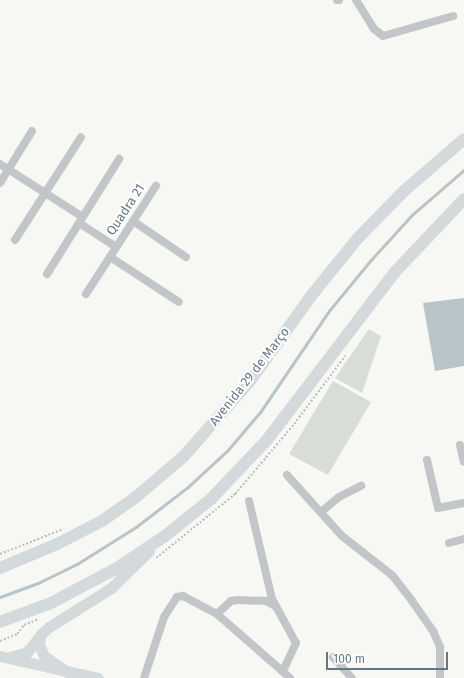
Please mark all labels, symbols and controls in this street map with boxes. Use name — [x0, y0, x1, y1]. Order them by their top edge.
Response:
street label: Quadra 21 — [104, 181, 148, 239]
street label: Avenida 29 de Março — [207, 325, 293, 429]
scale bar — [328, 644, 450, 670]
text: 100 m — [333, 652, 365, 666]

